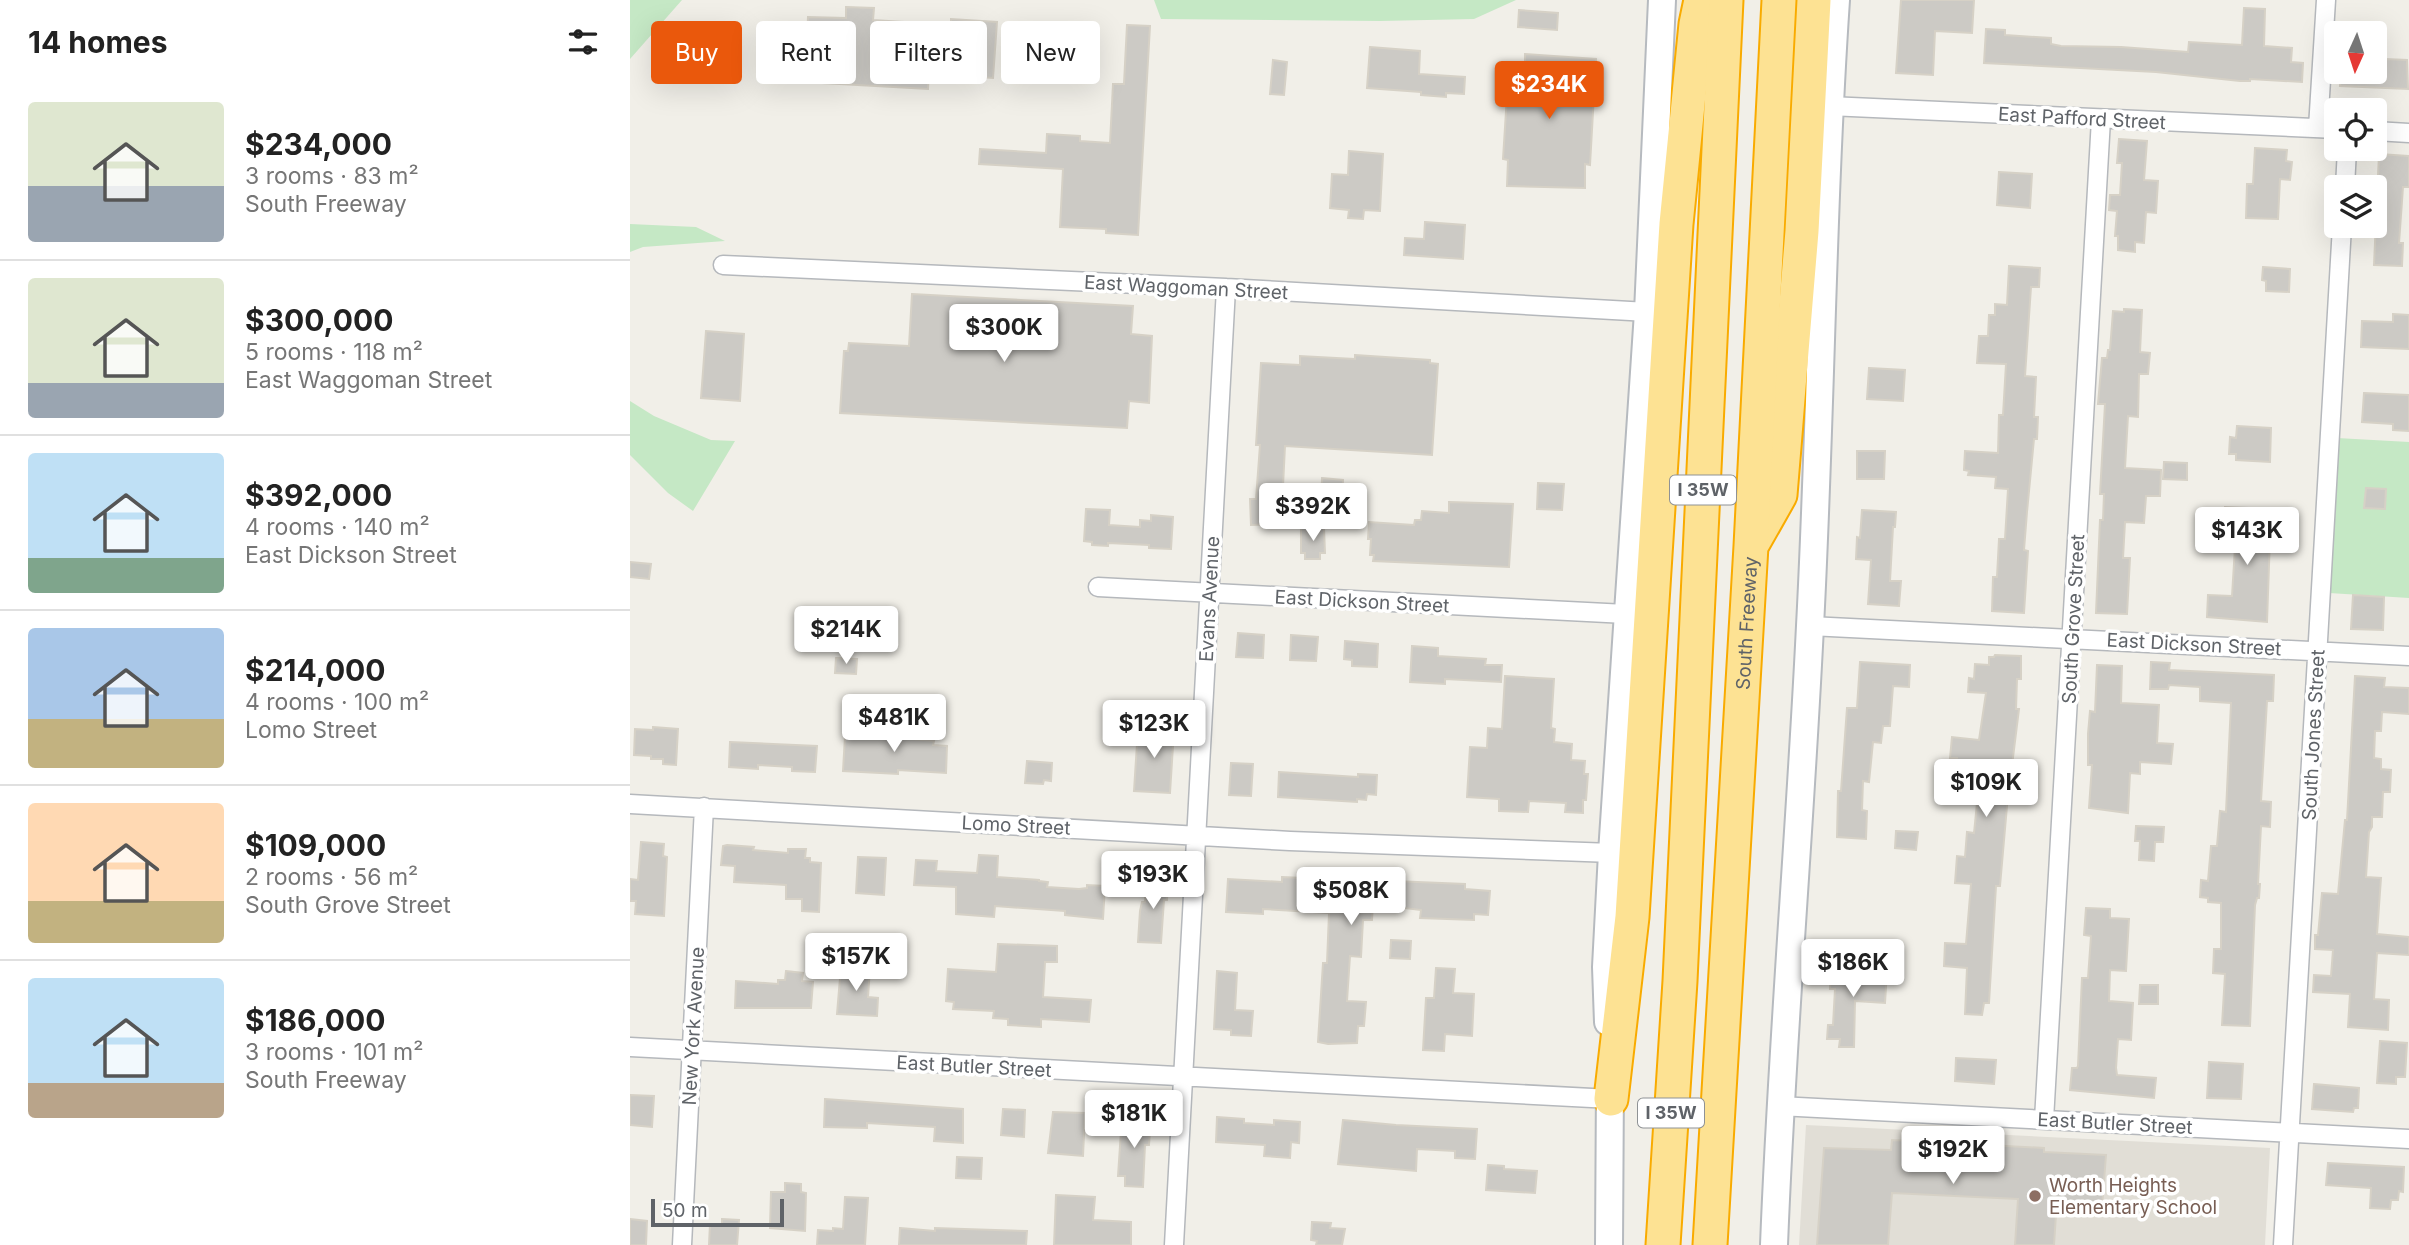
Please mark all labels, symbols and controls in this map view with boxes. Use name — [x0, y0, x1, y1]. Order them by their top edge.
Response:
chip: Buy — [651, 21, 742, 84]
chip: Rent — [756, 21, 856, 84]
chip: Filters — [870, 21, 987, 84]
chip: New — [1001, 21, 1100, 84]
north arrow — [2324, 21, 2387, 84]
map controls — [2324, 21, 2387, 238]
icon: filters — [564, 23, 602, 61]
text: 14 homes — [28, 24, 167, 60]
pin: $234K — [1500, 61, 1598, 121]
text: $234K — [1511, 70, 1587, 98]
button: locate — [2324, 98, 2387, 161]
street label: East Pafford Street — [1997, 103, 2166, 134]
text: $234,000 — [245, 126, 392, 162]
icon: home — [84, 130, 168, 214]
text: 3 rooms · 83 m² — [245, 162, 419, 190]
button: layers — [2324, 175, 2387, 238]
text: South Freeway — [245, 190, 407, 218]
street label: East Waggoman Street — [1083, 271, 1289, 304]
text: $300,000 — [245, 302, 393, 338]
pin: $300K — [955, 304, 1053, 364]
icon: home — [84, 306, 168, 390]
text: $300K — [965, 313, 1043, 341]
text: 5 rooms · 118 m² — [245, 338, 423, 366]
text: East Waggoman Street — [245, 366, 492, 394]
road number: I 35W — [1670, 476, 1736, 504]
text: $392,000 — [245, 477, 392, 513]
icon: home — [84, 481, 168, 565]
pin: $392K — [1264, 484, 1362, 543]
text: $392K — [1275, 492, 1351, 520]
pin: $143K — [2198, 508, 2296, 567]
text: 4 rooms · 140 m² — [245, 513, 430, 541]
text: $143K — [2211, 516, 2283, 544]
street label: South Grove Street — [2058, 534, 2089, 705]
street label: Evans Avenue — [1195, 536, 1224, 663]
text: East Dickson Street — [245, 541, 457, 569]
street label: South Freeway — [1732, 555, 1762, 690]
street label: East Dickson Street — [1274, 585, 1450, 618]
pin: $214K — [797, 606, 895, 666]
text: $214K — [810, 615, 882, 643]
street label: East Dickson Street — [2106, 628, 2282, 661]
street label: South Jones Street — [2298, 649, 2329, 821]
text: $214,000 — [245, 652, 386, 688]
icon: home — [84, 656, 168, 740]
text: 4 rooms · 100 m² — [245, 688, 429, 716]
pin: $481K — [845, 694, 943, 754]
pin: $123K — [1105, 700, 1203, 760]
text: $481K — [858, 703, 930, 731]
text: $123K — [1119, 709, 1189, 737]
text: Lomo Street — [245, 716, 377, 744]
pin: $109K — [1937, 760, 2035, 819]
text: $109K — [1950, 768, 2022, 796]
street label: Lomo Street — [961, 811, 1071, 840]
text: $109,000 — [245, 827, 386, 863]
icon: home — [84, 831, 168, 915]
pin: $193K — [1104, 852, 1202, 911]
text: $193K — [1117, 860, 1189, 888]
text: 2 rooms · 56 m² — [245, 863, 418, 891]
pin: $508K — [1302, 867, 1400, 927]
text: $508K — [1313, 876, 1389, 904]
text: South Grove Street — [245, 891, 451, 919]
pin: $157K — [807, 934, 905, 993]
pin: $186K — [1804, 940, 1902, 999]
text: $157K — [821, 942, 891, 970]
street label: New York Avenue — [678, 946, 709, 1106]
text: $186K — [1817, 948, 1889, 976]
text: $186,000 — [245, 1002, 386, 1038]
icon: home — [84, 1006, 168, 1090]
text: 3 rooms · 101 m² — [245, 1038, 423, 1066]
street label: East Butler Street — [896, 1051, 1052, 1082]
text: South Freeway — [245, 1066, 407, 1094]
pin: $181K — [1085, 1090, 1183, 1150]
road number: I 35W — [1638, 1098, 1704, 1128]
text: $181K — [1101, 1099, 1167, 1127]
street label: East Butler Street — [2037, 1108, 2193, 1139]
pin: $192K — [1904, 1126, 2002, 1186]
text: $192K — [1918, 1135, 1988, 1163]
place label: Worth Heights Elementary School — [2049, 1174, 2217, 1219]
marker: Worth Heights Elementary School — [2027, 1188, 2043, 1204]
scale bar — [651, 1196, 784, 1228]
text: 50 m — [662, 1199, 708, 1222]

